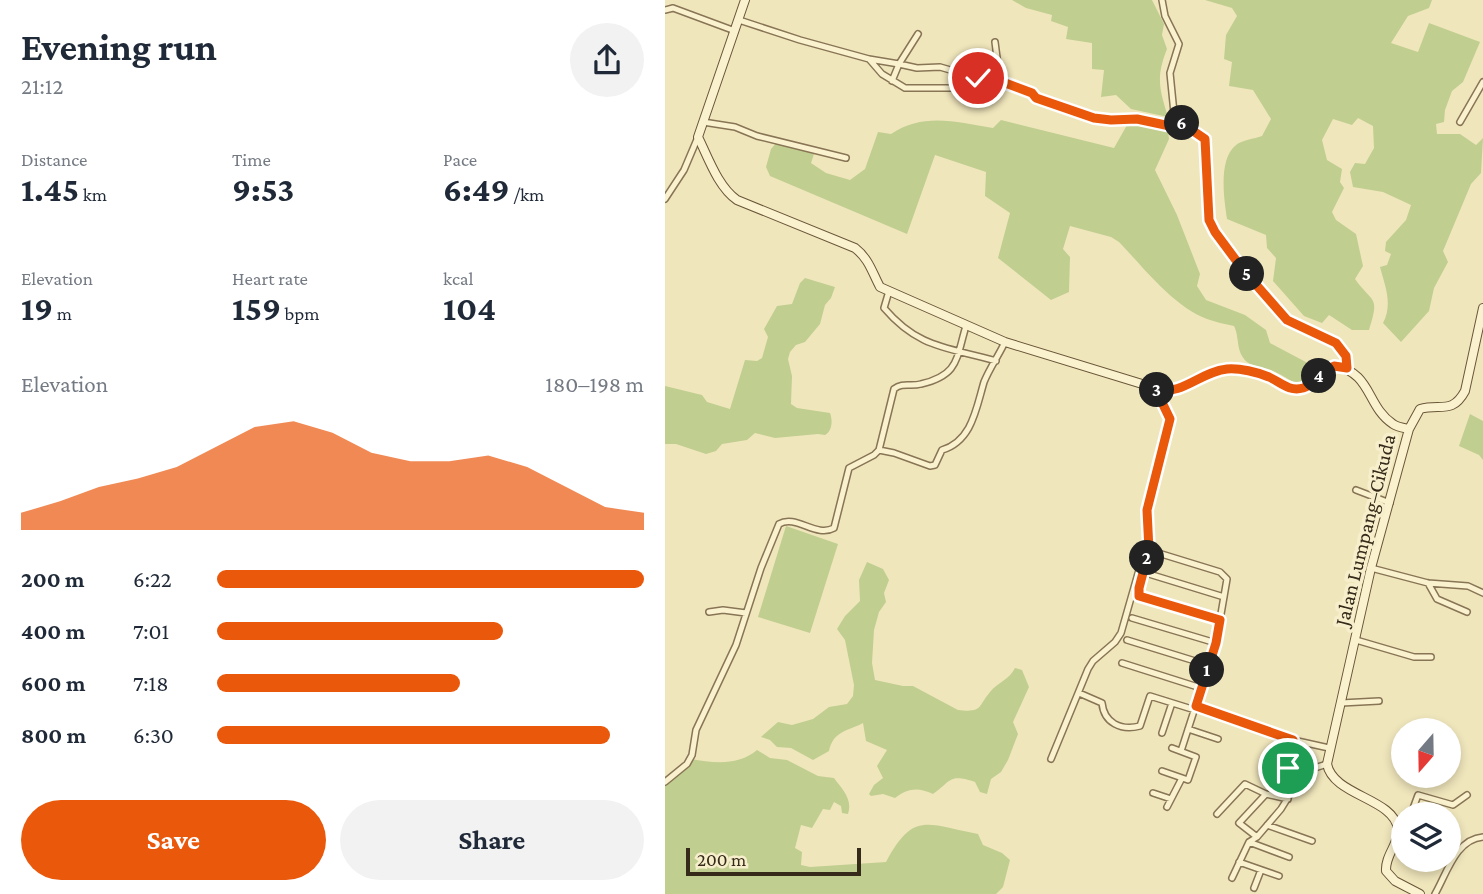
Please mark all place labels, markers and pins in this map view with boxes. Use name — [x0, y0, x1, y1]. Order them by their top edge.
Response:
pin — [948, 48, 1008, 108]
pin: 6 — [1165, 106, 1199, 140]
pin: 5 — [1229, 256, 1265, 292]
pin: 4 — [1301, 358, 1337, 394]
pin: 3 — [1140, 372, 1175, 408]
pin: 2 — [1129, 540, 1165, 576]
pin: 1 — [1189, 652, 1225, 688]
pin — [1258, 738, 1318, 798]

